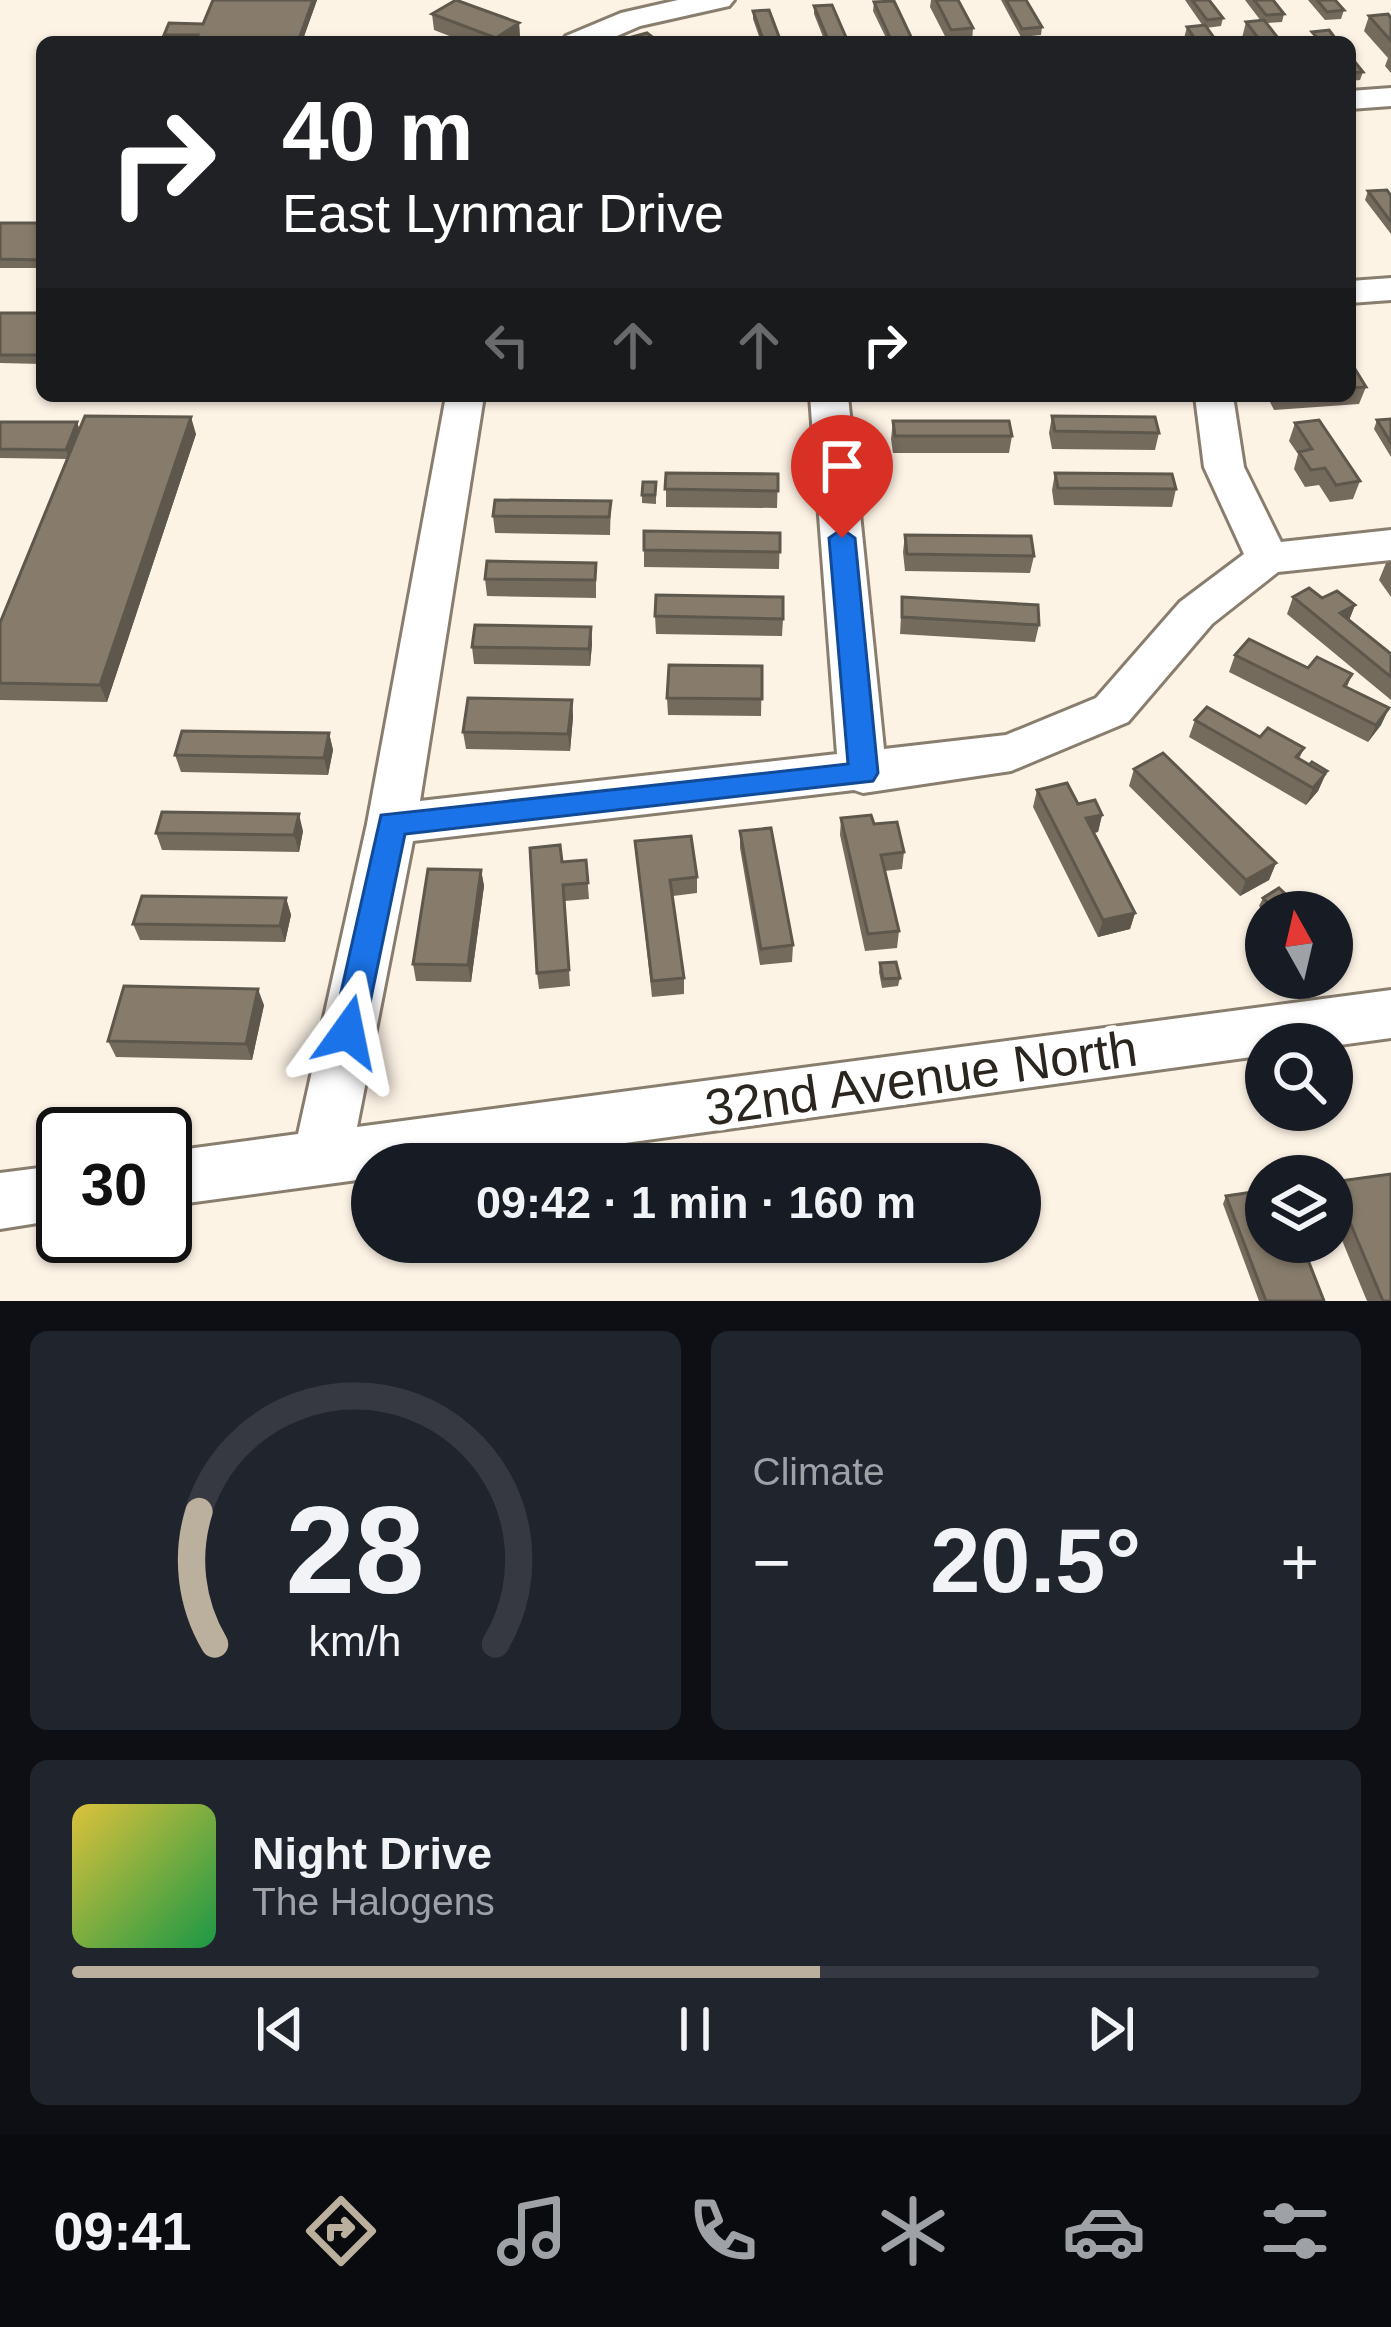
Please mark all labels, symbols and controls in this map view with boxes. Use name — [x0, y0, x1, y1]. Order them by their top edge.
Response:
icon: right — [84, 84, 240, 240]
text: 40 m — [282, 84, 473, 178]
text: East Lynmar Drive — [282, 183, 724, 243]
icon: left — [474, 312, 540, 378]
icon: ahead — [600, 312, 666, 378]
icon: ahead — [726, 312, 792, 378]
icon: right — [852, 312, 918, 378]
pin — [791, 415, 893, 538]
icon: arrive — [809, 433, 875, 499]
north arrow — [1245, 891, 1353, 999]
map controls — [1245, 891, 1353, 1263]
position arrow — [285, 969, 411, 1095]
street label: 32nd Avenue North — [701, 1019, 1141, 1137]
button: search — [1245, 1023, 1353, 1131]
speed limit sign: 30 — [36, 1107, 192, 1263]
button: layers — [1245, 1155, 1353, 1263]
text: 09:42 · 1 min · 160 m — [476, 1177, 916, 1228]
text: Climate — [753, 1450, 885, 1493]
text: 28 — [286, 1480, 425, 1619]
text: 20.5° — [930, 1511, 1141, 1611]
text: − — [753, 1525, 791, 1599]
text: + — [1280, 1525, 1319, 1599]
text: km/h — [309, 1616, 402, 1664]
text: Night Drive — [252, 1828, 492, 1879]
text: The Halogens — [252, 1880, 495, 1923]
icon: previous — [247, 1996, 313, 2062]
icon: pause — [662, 1996, 728, 2062]
icon: next — [1078, 1996, 1144, 2062]
icon: directions — [299, 2189, 383, 2273]
icon: music — [490, 2189, 574, 2273]
icon: phone — [681, 2189, 765, 2273]
icon: climate — [871, 2189, 955, 2273]
icon: car — [1062, 2189, 1146, 2273]
icon: filters — [1253, 2189, 1337, 2273]
text: 09:41 — [53, 2201, 192, 2261]

